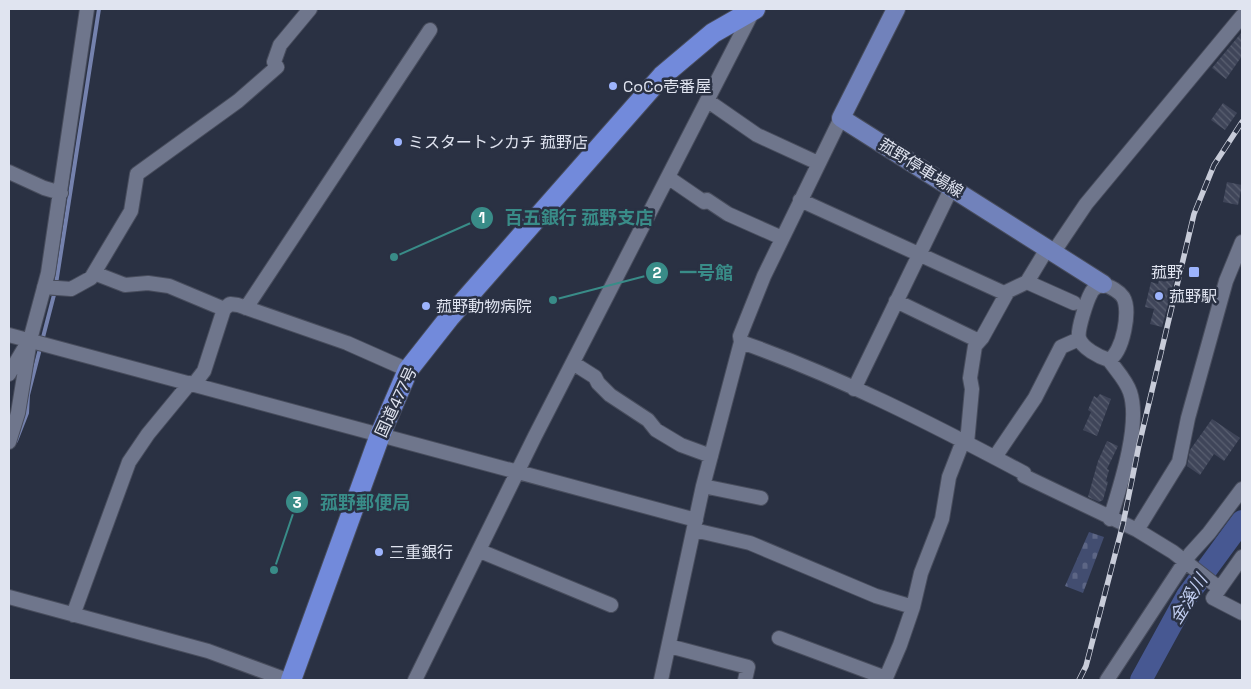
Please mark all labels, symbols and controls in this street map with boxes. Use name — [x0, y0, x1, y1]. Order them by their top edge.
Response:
place label: CoCo壱番屋 — [623, 76, 711, 97]
marker: CoCo壱番屋 — [607, 80, 619, 92]
place label: ミスタートンカチ 菰野店 — [408, 132, 588, 153]
street label: 菰野停車場線 — [875, 134, 967, 202]
marker: ミスタートンカチ 菰野店 — [392, 136, 404, 148]
callout: 百五銀行 菰野支店 — [470, 201, 663, 234]
text: 百五銀行 菰野支店 — [505, 206, 653, 229]
text: 1 — [479, 208, 485, 227]
callout: 一号館 — [644, 256, 743, 289]
text: 一号館 — [679, 261, 733, 284]
place label: 菰野 — [1151, 262, 1183, 283]
text: 2 — [653, 263, 662, 282]
marker: 菰野 — [1187, 265, 1201, 279]
place label: 菰野駅 — [1169, 286, 1217, 307]
marker: 菰野駅 — [1153, 290, 1165, 302]
place label: 菰野動物病院 — [436, 296, 532, 317]
marker: 菰野動物病院 — [420, 300, 432, 312]
street label: 国道477号 — [371, 363, 421, 441]
callout: 菰野郵便局 — [285, 486, 420, 519]
text: 菰野郵便局 — [320, 491, 410, 514]
text: 3 — [292, 493, 302, 512]
place label: 三重銀行 — [389, 542, 453, 563]
marker: 三重銀行 — [373, 546, 385, 558]
water label: 金溪川 — [1164, 568, 1213, 628]

